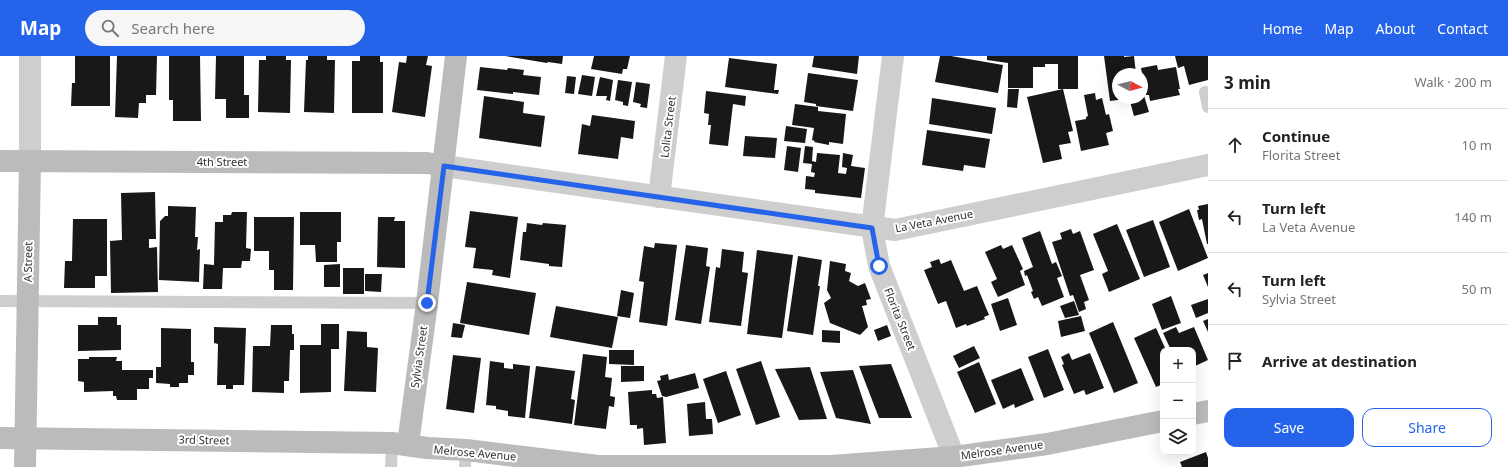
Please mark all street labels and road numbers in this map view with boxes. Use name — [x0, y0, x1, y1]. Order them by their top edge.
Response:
street label: Lolita Street — [656, 95, 679, 159]
street label: 4th Street — [197, 154, 247, 169]
street label: La Veta Avenue — [894, 206, 974, 235]
street label: A Street — [20, 242, 35, 282]
street label: Florita Street — [881, 285, 920, 352]
street label: Sylvia Street — [407, 325, 430, 389]
street label: 3rd Street — [178, 432, 230, 447]
street label: Melrose Avenue — [960, 436, 1044, 463]
street label: Melrose Avenue — [433, 441, 517, 464]

